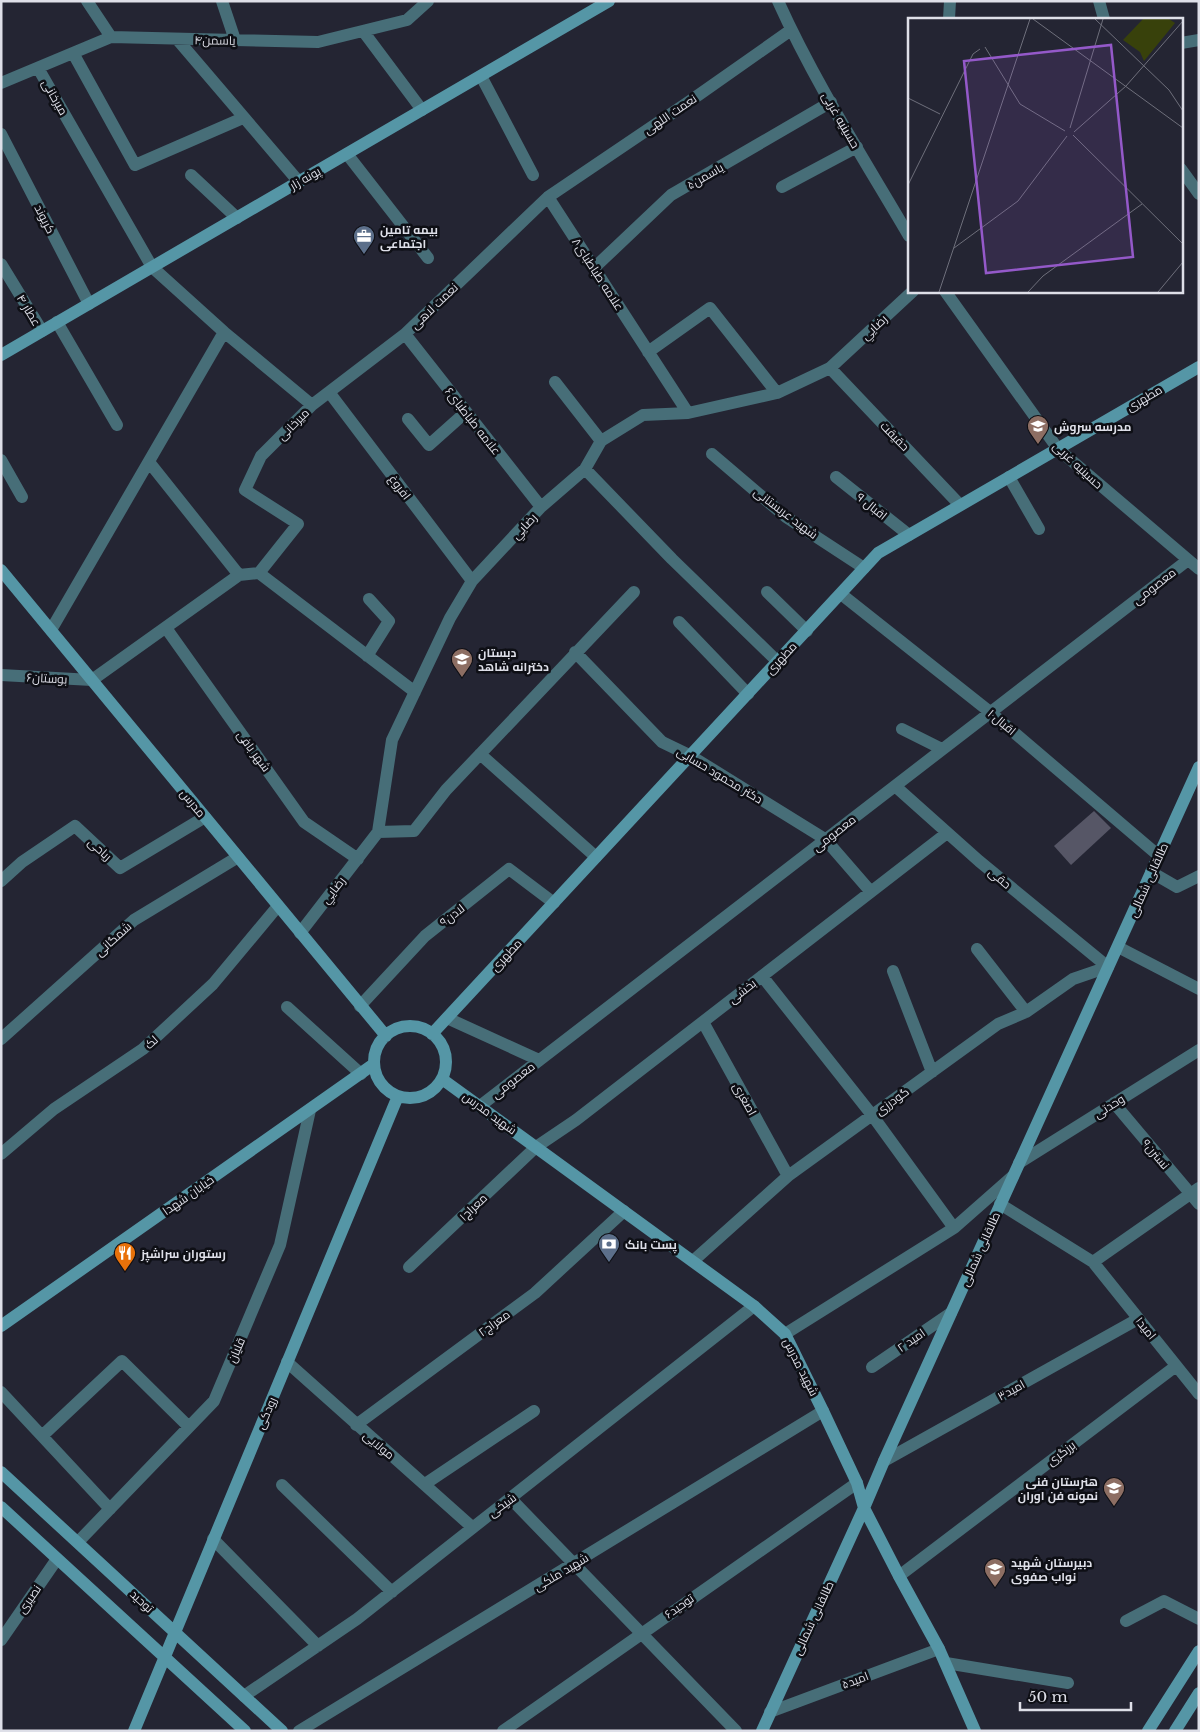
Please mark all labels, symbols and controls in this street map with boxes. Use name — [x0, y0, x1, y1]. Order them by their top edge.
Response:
inset map — [908, 18, 1182, 292]
street label: یاسمن۴ — [194, 32, 236, 48]
street label: میرخانی — [39, 76, 71, 118]
street label: حسینیه غربی — [819, 89, 863, 151]
street label: نعمت اللهی — [641, 91, 699, 137]
street label: یاسمن۵ — [684, 159, 727, 192]
street label: پونه زار — [286, 163, 325, 195]
street label: کریوند — [31, 202, 59, 236]
place label: بیمه تامین اجتماعی — [380, 222, 438, 252]
office icon: بیمه تامین اجتماعی — [352, 224, 376, 255]
street label: علامه طباطبای۸ — [569, 235, 627, 313]
street label: نعمت لاهی — [407, 280, 461, 332]
street label: عطار ۴ — [14, 291, 44, 329]
street label: رضایي — [858, 311, 892, 345]
street label: مطهری — [1123, 382, 1165, 414]
street label: علامه طباطبای۶ — [442, 384, 504, 458]
street label: میرخانی — [274, 405, 312, 443]
school or university icon: مدرسه سروش — [1026, 414, 1050, 445]
street label: حقیقت — [877, 418, 913, 454]
place label: مدرسه سروش — [1054, 419, 1132, 435]
street label: حسینیه غربی — [1050, 438, 1106, 492]
street label: افروغ — [385, 472, 414, 503]
street label: شهید عربستانی — [751, 484, 821, 542]
street label: اقبال ۹ — [854, 489, 890, 523]
street label: رضایي — [508, 510, 542, 544]
street label: معصومی — [1129, 564, 1179, 608]
street label: مطهری — [762, 639, 800, 677]
place label: دبستان دخترانه شاهد — [478, 645, 549, 675]
school or university icon: دبستان دخترانه شاهد — [450, 647, 474, 678]
street label: بوستان۶ — [26, 669, 68, 687]
street label: اقبال۱۰ — [985, 706, 1019, 738]
street label: شهر بافی — [234, 728, 274, 775]
street label: دکتر محمود حسابی — [674, 743, 766, 807]
street label: مدرس — [177, 786, 209, 820]
street label: معصومی — [809, 811, 859, 855]
street label: ریاحی — [85, 834, 115, 864]
street label: طالقانی شمالی — [1125, 840, 1171, 919]
street label: حقی — [986, 864, 1014, 892]
street label: رضایي — [318, 873, 351, 908]
street label: لادن۹ — [436, 901, 468, 929]
street label: شمگانی — [92, 919, 134, 959]
street label: مطهری — [487, 936, 525, 974]
street label: بخشی — [725, 975, 759, 1007]
street label: لک — [141, 1032, 161, 1052]
street label: معصومی — [488, 1058, 538, 1102]
street label: اصغری — [730, 1080, 760, 1118]
street label: گودرزی — [872, 1084, 912, 1118]
street label: شهید مدرس — [460, 1088, 520, 1138]
street label: وحدتی — [1091, 1091, 1127, 1121]
street label: نسترن۹ — [1139, 1136, 1173, 1172]
street label: خیابان شهدا — [159, 1172, 217, 1218]
street label: معراج۱ — [456, 1190, 491, 1225]
street label: طالقانی شمالی — [957, 1209, 1003, 1288]
bank icon: پست بانک — [597, 1232, 621, 1263]
place label: پست بانک — [625, 1237, 677, 1254]
restaurant icon: رستوران سراشپز — [113, 1241, 137, 1272]
place label: رستوران سراشپز — [140, 1246, 226, 1263]
street label: معراج۲ — [475, 1307, 513, 1340]
street label: امید۱ — [1132, 1314, 1160, 1342]
street label: امید ۲ — [894, 1325, 928, 1355]
street label: قلیان — [224, 1335, 248, 1365]
street label: شهید مدرس — [780, 1336, 822, 1399]
street label: امید۳ — [995, 1376, 1027, 1404]
street label: رودکی — [253, 1395, 279, 1431]
street label: مولایی — [360, 1428, 398, 1462]
street label: برزگری — [1044, 1437, 1078, 1469]
place label: هنرستان فنی نمونه فن اوران — [1018, 1474, 1098, 1504]
school or university icon: هنرستان فنی نمونه فن اوران — [1102, 1476, 1126, 1507]
street label: شیخی — [485, 1490, 519, 1520]
street label: شهید ملکی — [531, 1550, 591, 1594]
place label: دبیرستان شهید نواب صفوی — [1011, 1555, 1092, 1585]
school or university icon: دبیرستان شهید نواب صفوی — [983, 1557, 1007, 1588]
street label: طالقانی شمالی — [789, 1579, 837, 1657]
street label: نصیری — [14, 1582, 44, 1616]
street label: توحید — [127, 1586, 157, 1616]
street label: توحید۶ — [661, 1590, 697, 1621]
street label: امید۵ — [839, 1668, 871, 1692]
scale bar — [1020, 1680, 1131, 1712]
text: 50 m — [1028, 1687, 1068, 1706]

